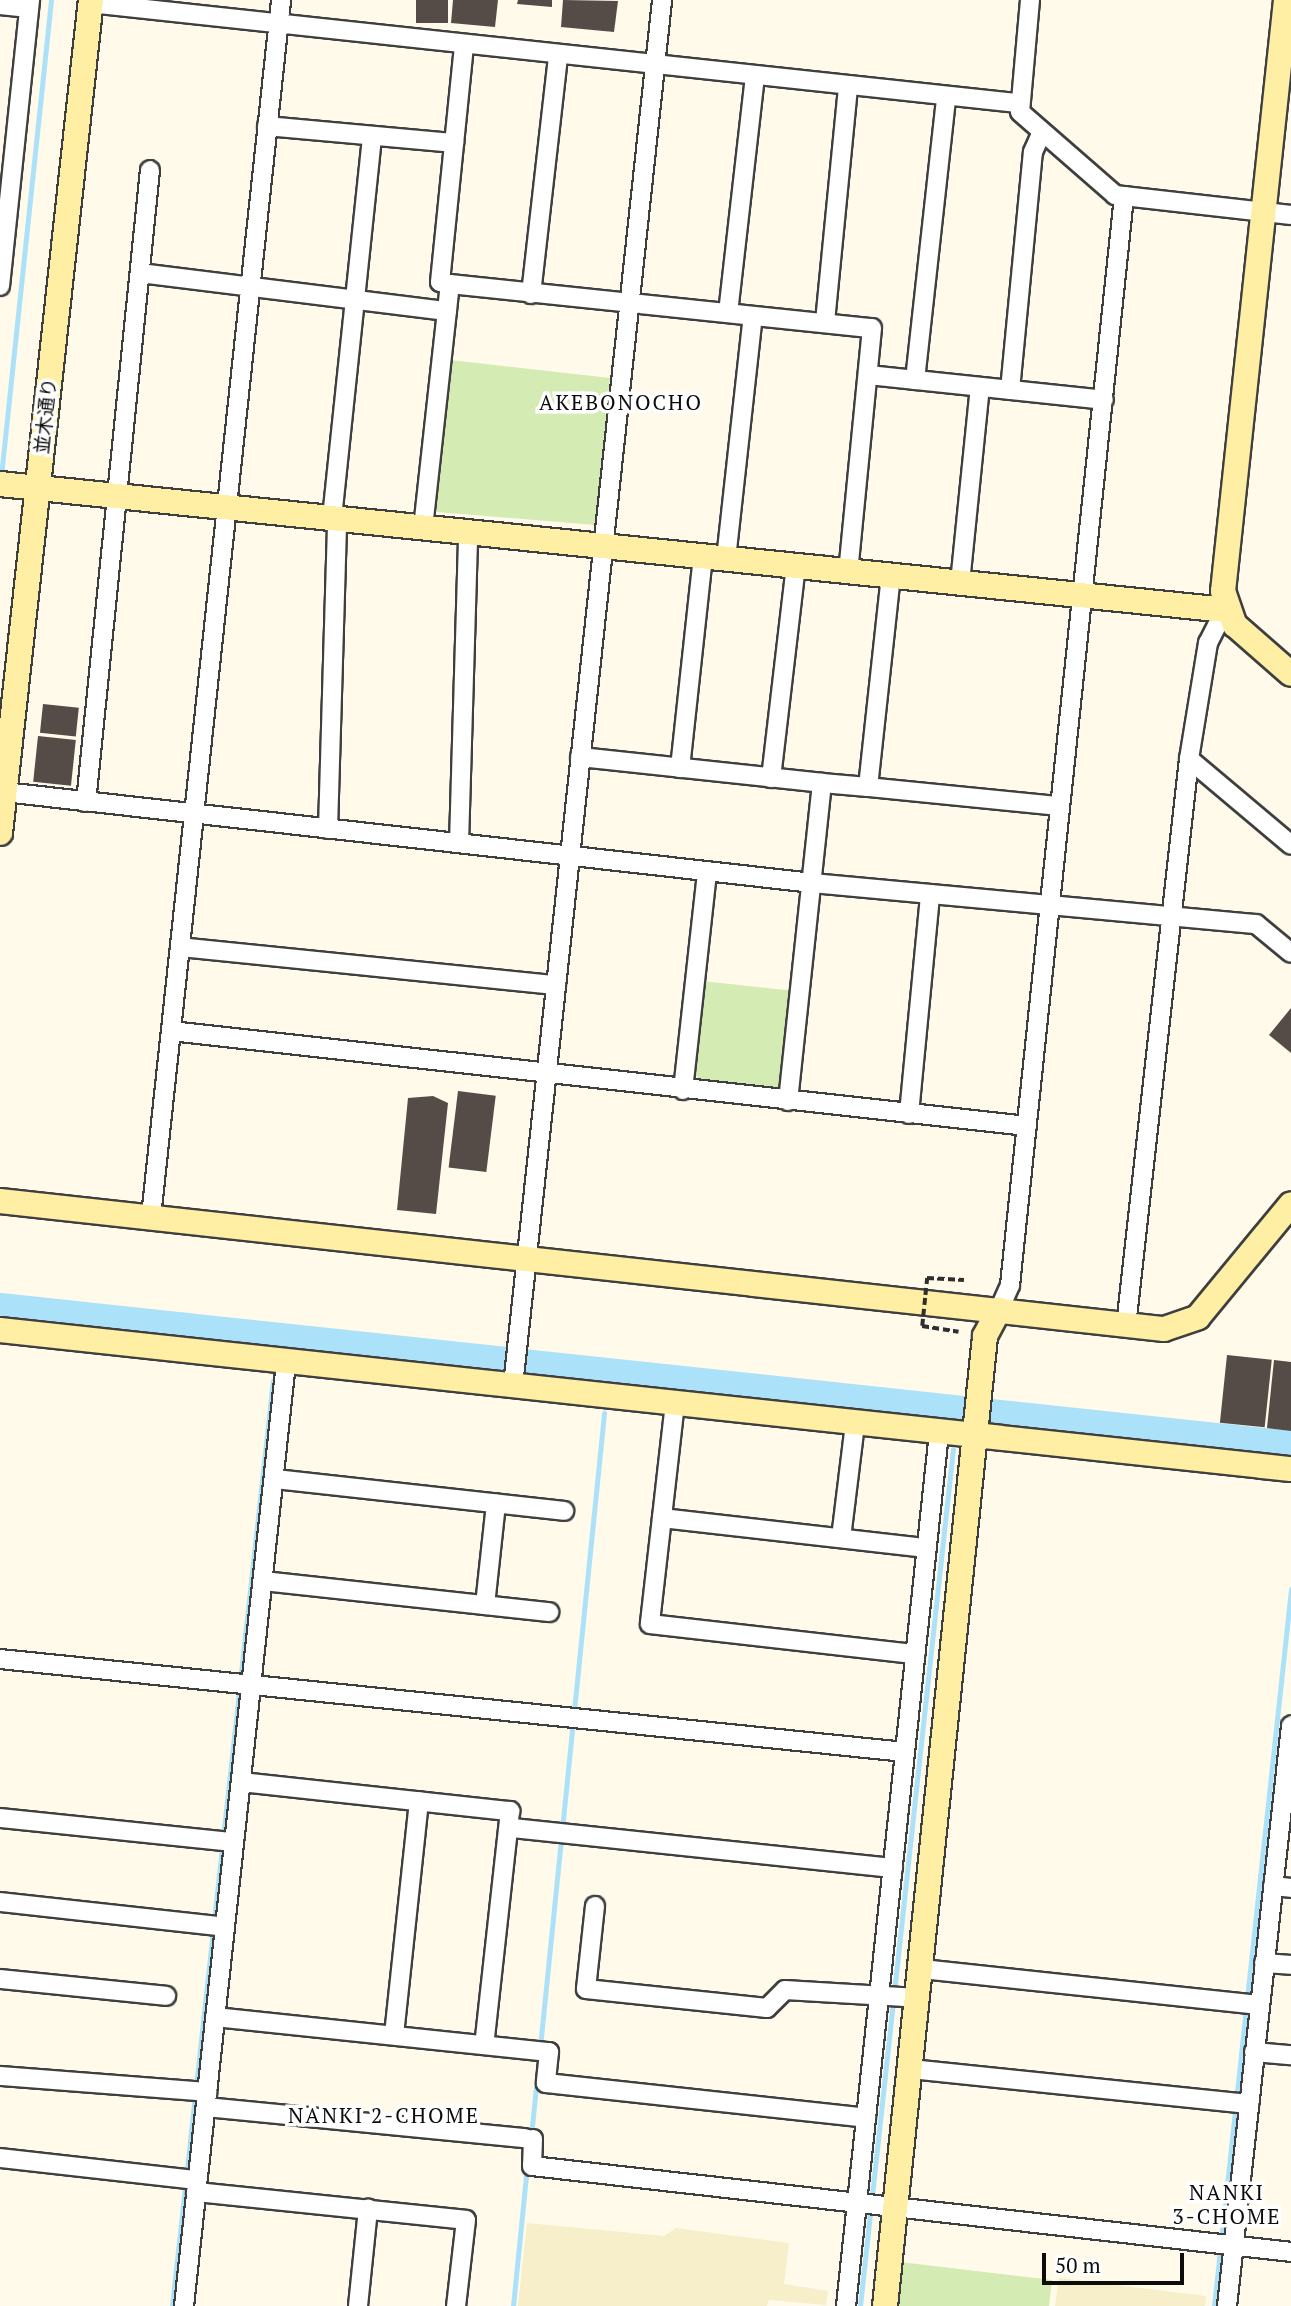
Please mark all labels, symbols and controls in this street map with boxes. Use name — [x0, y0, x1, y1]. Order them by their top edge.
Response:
street label: 並木通り — [30, 377, 60, 455]
district label: AKEBONOCHO — [540, 389, 702, 415]
district label: NANKI 2-CHOME — [290, 2102, 478, 2128]
district label: NANKI 3-CHOME — [1173, 2179, 1281, 2229]
scale bar — [1046, 2240, 1188, 2284]
text: 50 m — [1055, 2251, 1101, 2279]

